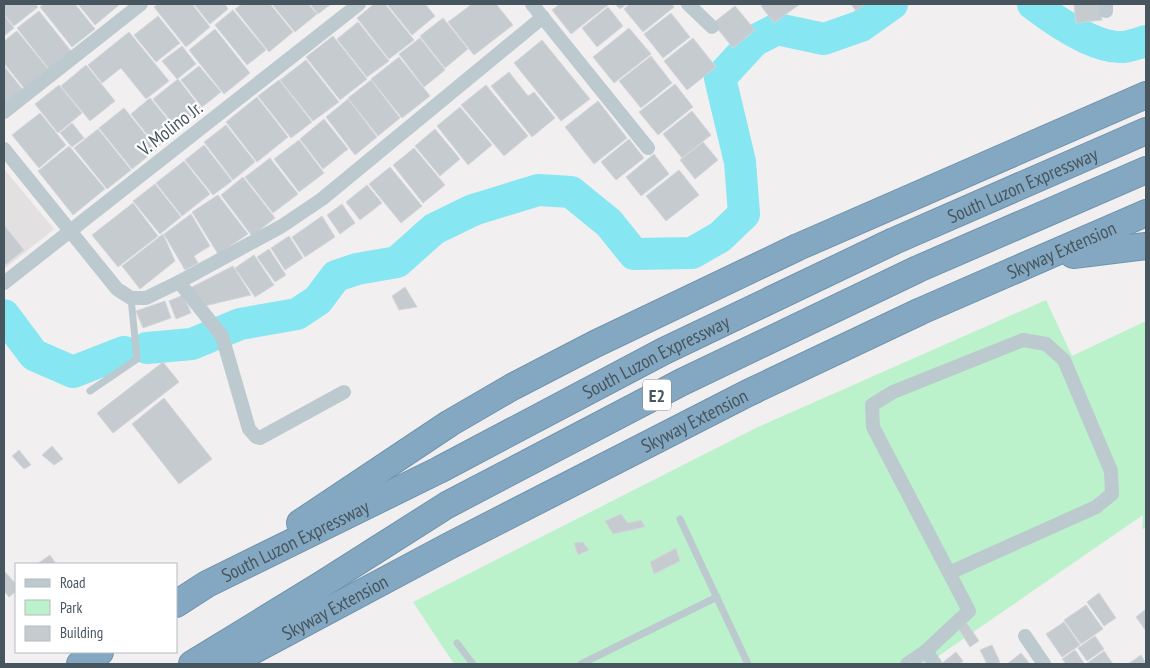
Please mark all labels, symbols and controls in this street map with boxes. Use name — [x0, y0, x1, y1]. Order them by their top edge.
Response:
street label: V. Molino Jr. — [132, 95, 207, 161]
street label: South Luzon Expressway — [944, 141, 1102, 228]
street label: Skyway Extension — [1003, 216, 1120, 284]
street label: South Luzon Expressway — [578, 309, 734, 404]
road number: E2 — [643, 380, 671, 410]
street label: Skyway Extension — [637, 383, 752, 458]
street label: South Luzon Expressway — [217, 494, 374, 587]
legend — [15, 563, 178, 653]
street label: Skyway Extension — [278, 569, 392, 645]
text: Road — [60, 573, 86, 592]
text: Park — [60, 598, 82, 617]
text: Building — [60, 623, 103, 642]

